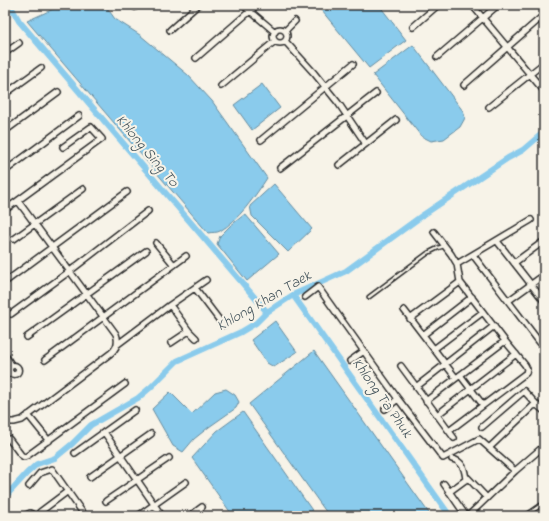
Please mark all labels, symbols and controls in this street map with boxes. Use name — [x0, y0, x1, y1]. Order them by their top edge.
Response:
water label: Khlong Sing To — [109, 110, 185, 194]
water label: Khlong Khan Taek — [212, 264, 317, 338]
water label: Khlong Ta Phuk — [345, 354, 419, 444]

